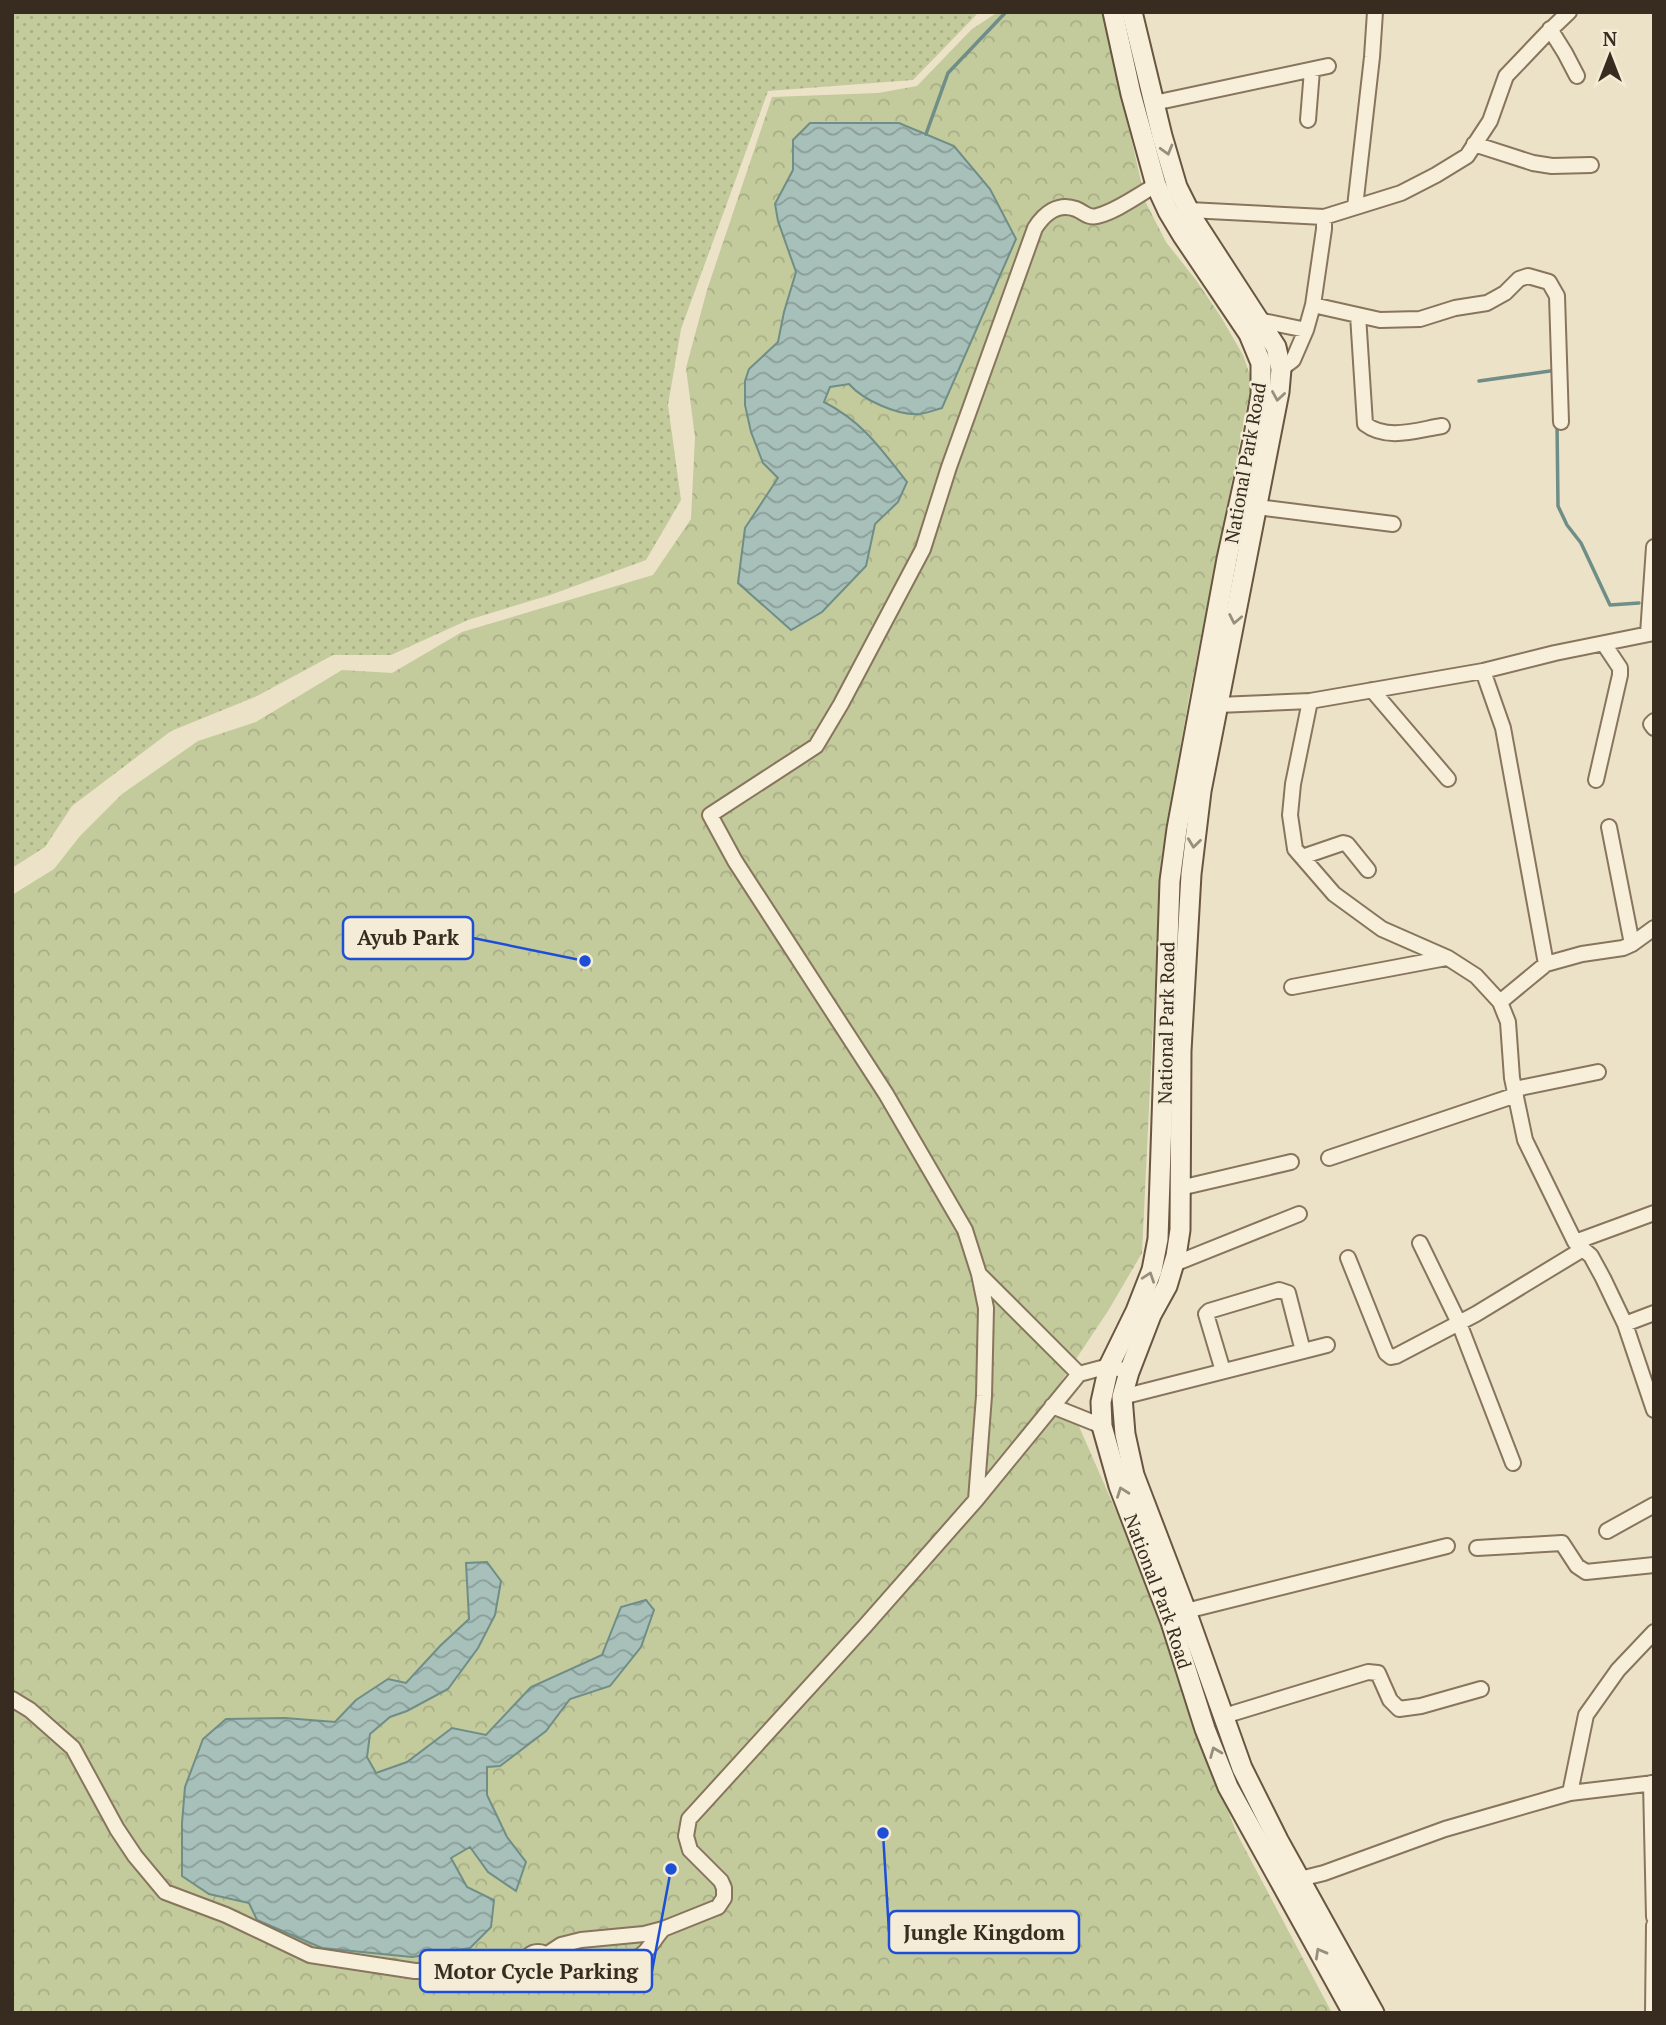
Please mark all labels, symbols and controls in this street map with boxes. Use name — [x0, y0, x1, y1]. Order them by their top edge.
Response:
north arrow — [1575, 21, 1645, 91]
text: N — [1603, 26, 1618, 51]
one-way arrow — [1158, 143, 1173, 155]
street label: National Park Road — [1218, 380, 1271, 545]
one-way arrow — [1271, 390, 1286, 402]
one-way arrow — [1228, 613, 1243, 625]
one-way arrow — [1187, 837, 1202, 849]
callout: Ayub Park — [343, 917, 473, 959]
text: Ayub Park — [357, 923, 460, 951]
street label: National Park Road — [1152, 941, 1179, 1105]
one-way arrow — [1141, 1271, 1155, 1283]
one-way arrow — [1116, 1486, 1130, 1498]
street label: National Park Road — [1119, 1510, 1198, 1672]
one-way arrow — [1209, 1747, 1223, 1759]
callout: Jungle Kingdom — [889, 1911, 1079, 1953]
text: Jungle Kingdom — [903, 1918, 1065, 1946]
one-way arrow — [1315, 1948, 1328, 1961]
callout: Motor Cycle Parking — [420, 1950, 652, 1992]
text: Motor Cycle Parking — [434, 1957, 639, 1985]

